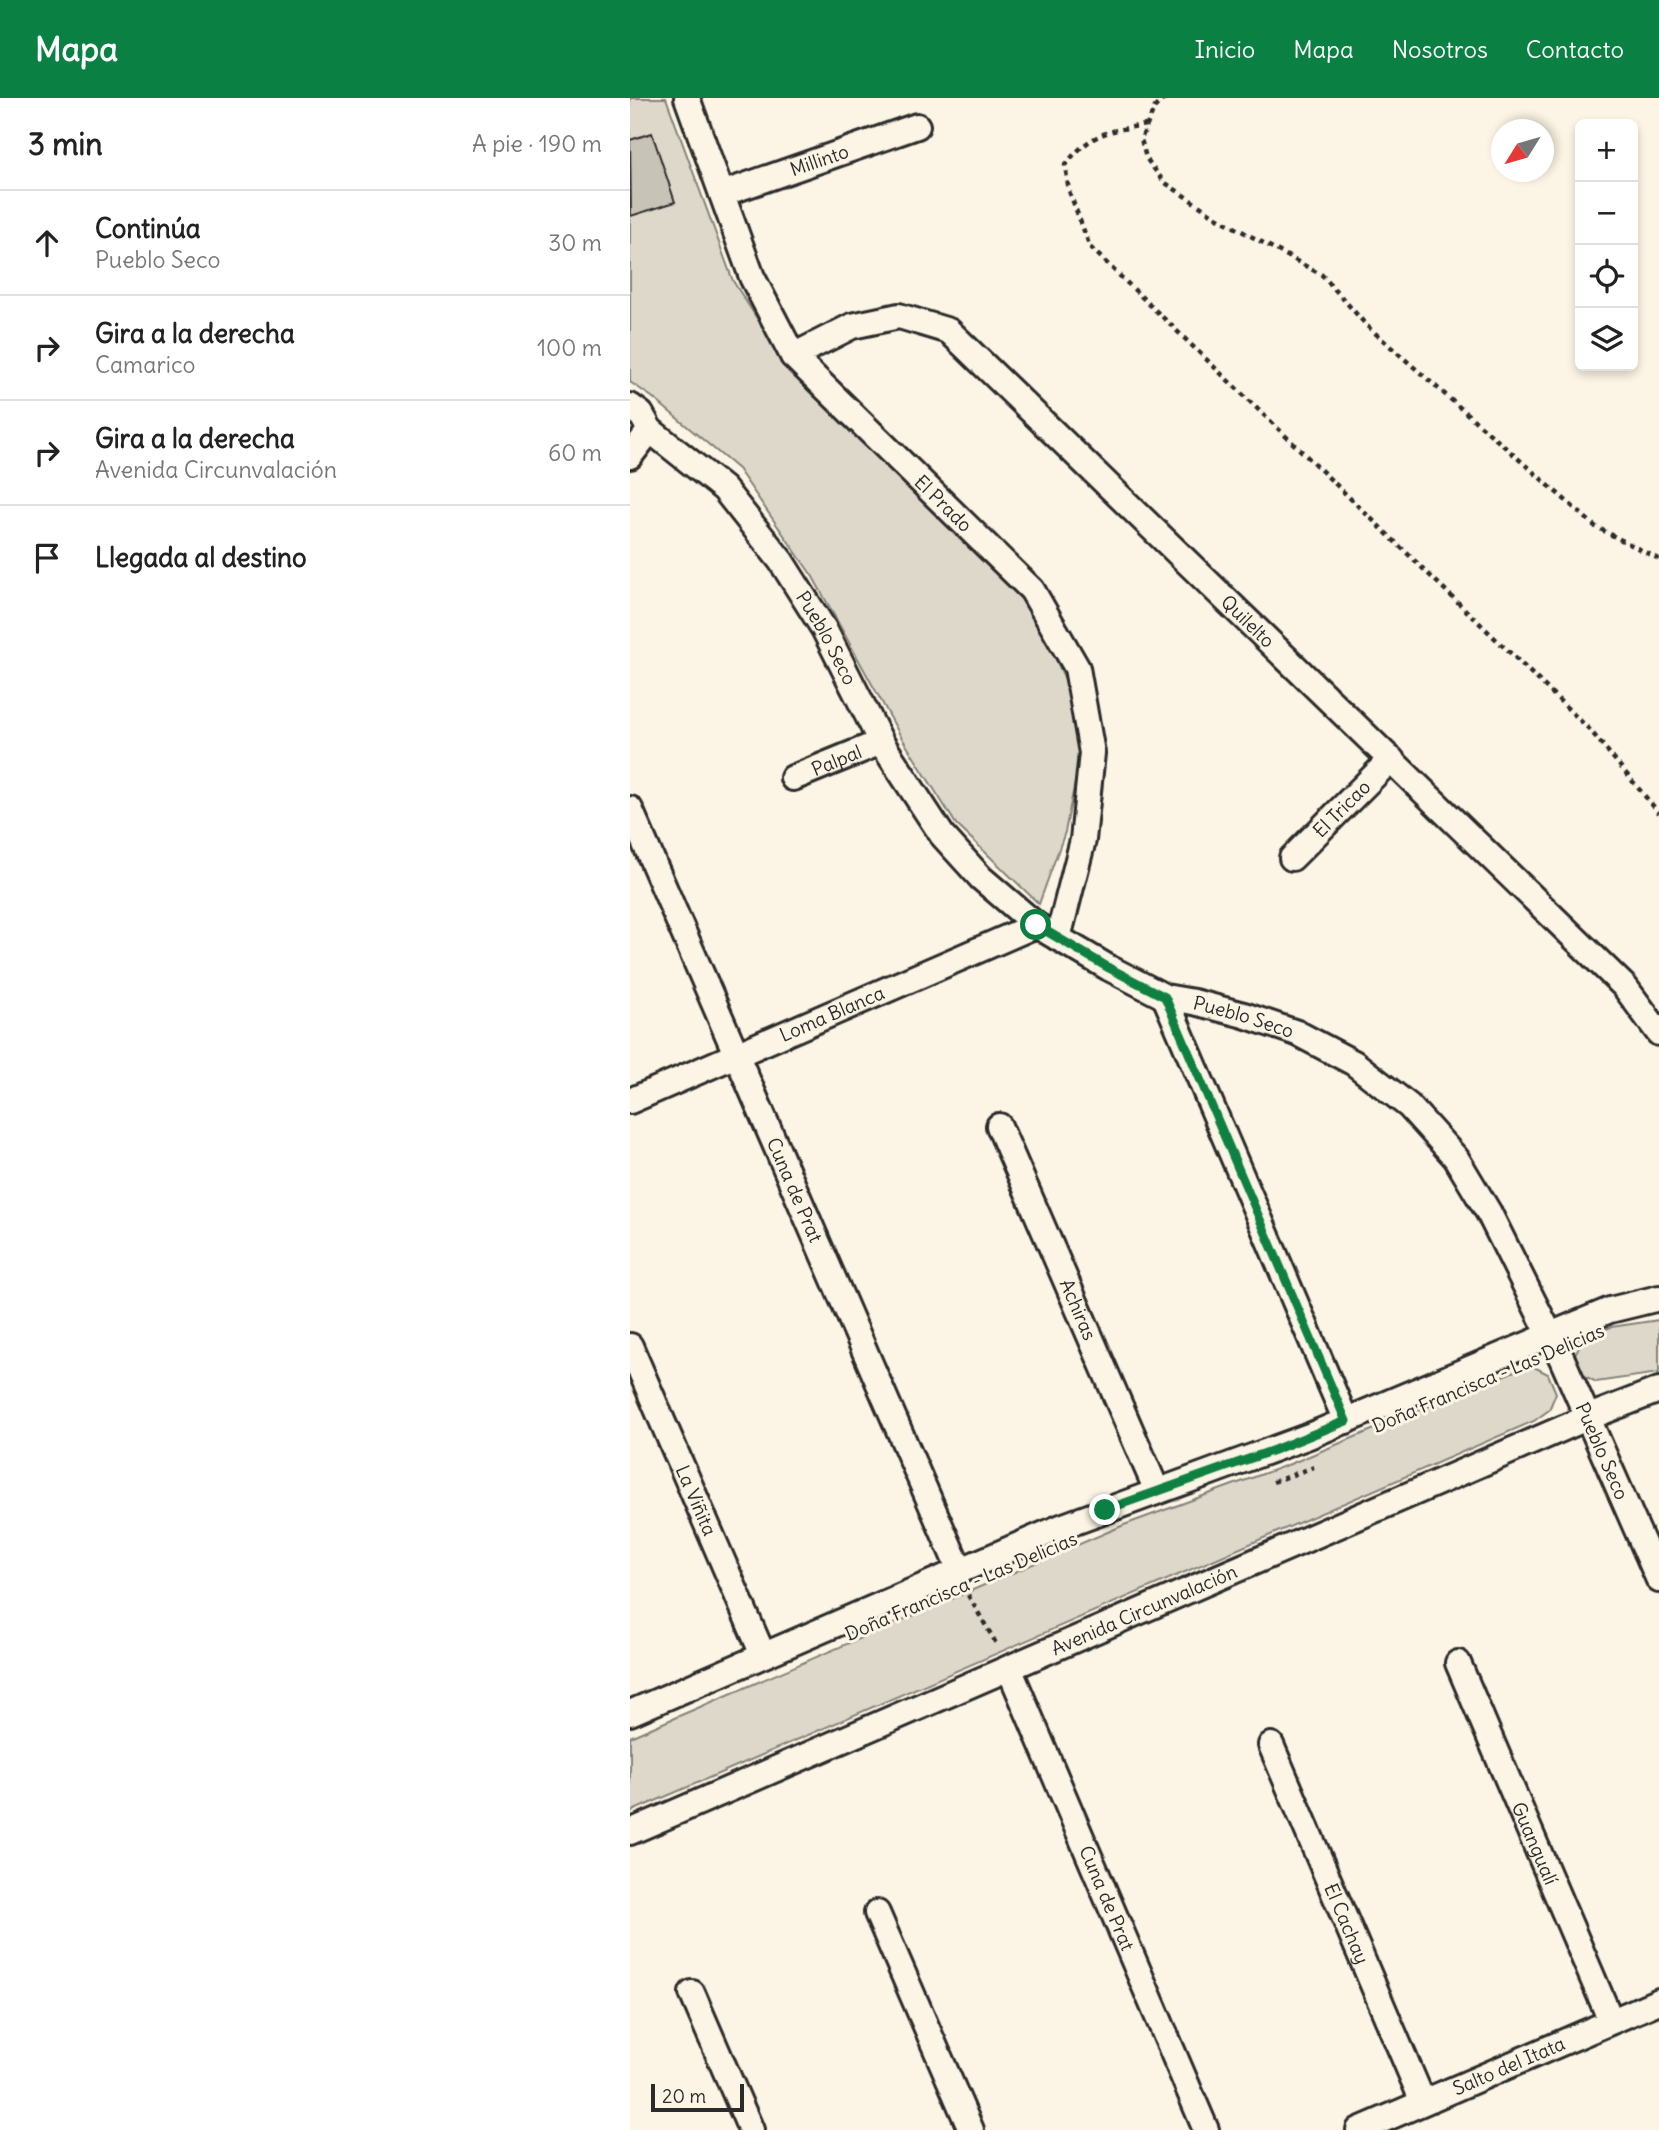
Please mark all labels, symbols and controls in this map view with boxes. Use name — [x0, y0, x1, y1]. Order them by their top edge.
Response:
text: Mapa — [35, 28, 118, 70]
text: Inicio — [1195, 34, 1255, 64]
text: Mapa — [1293, 34, 1354, 64]
text: Nosotros — [1392, 34, 1488, 64]
text: Contacto — [1526, 34, 1624, 64]
north arrow — [1491, 119, 1554, 182]
map controls — [1575, 119, 1638, 371]
button: + — [1575, 119, 1638, 182]
text: 3 min — [28, 125, 103, 163]
text: A pie · 190 m — [472, 129, 602, 158]
street label: Millinto — [787, 139, 852, 181]
button: − — [1575, 182, 1638, 245]
text: Continúa — [95, 212, 201, 245]
icon: ahead — [28, 224, 66, 262]
text: 30 m — [548, 228, 602, 257]
text: Pueblo Seco — [95, 245, 220, 274]
button: locate — [1575, 245, 1638, 308]
button: layers — [1575, 308, 1638, 371]
text: Gira a la derecha — [95, 317, 295, 350]
icon: right — [28, 329, 66, 367]
text: 100 m — [537, 333, 602, 362]
text: Camarico — [95, 350, 195, 379]
text: Gira a la derecha — [95, 422, 295, 455]
icon: right — [28, 434, 66, 472]
text: 60 m — [548, 438, 602, 467]
text: Avenida Circunvalación — [95, 455, 337, 484]
street label: El Prado — [909, 470, 977, 537]
icon: arrive — [28, 539, 66, 577]
text: Llegada al destino — [95, 541, 307, 574]
street label: Pueblo Seco — [791, 586, 862, 689]
street label: Quilelto — [1216, 590, 1280, 653]
street label: Palpal — [808, 739, 865, 781]
street label: El Tricao — [1308, 775, 1375, 842]
route start — [1020, 909, 1051, 940]
street label: Loma Blanca — [776, 980, 888, 1047]
street label: Pueblo Seco — [1191, 990, 1297, 1043]
street label: Cuna de Prat — [762, 1134, 828, 1246]
street label: Achiras — [1055, 1275, 1102, 1344]
street label: Doña Francisca - Las Delicias — [1368, 1318, 1608, 1438]
street label: Pueblo Seco — [1571, 1399, 1634, 1503]
street label: La Viñita — [671, 1461, 722, 1539]
route end — [1089, 1494, 1120, 1525]
street label: Doña Francisca - Las Delicias — [841, 1526, 1081, 1646]
street label: Avenida Circunvalación — [1047, 1559, 1241, 1660]
street label: Guangualí — [1507, 1798, 1563, 1888]
street label: Cuna de Prat — [1074, 1842, 1140, 1954]
street label: El Cachay — [1319, 1880, 1375, 1967]
street label: Salto del Itata — [1449, 2031, 1569, 2100]
scale bar — [651, 2081, 744, 2113]
text: 20 m — [662, 2084, 706, 2108]

